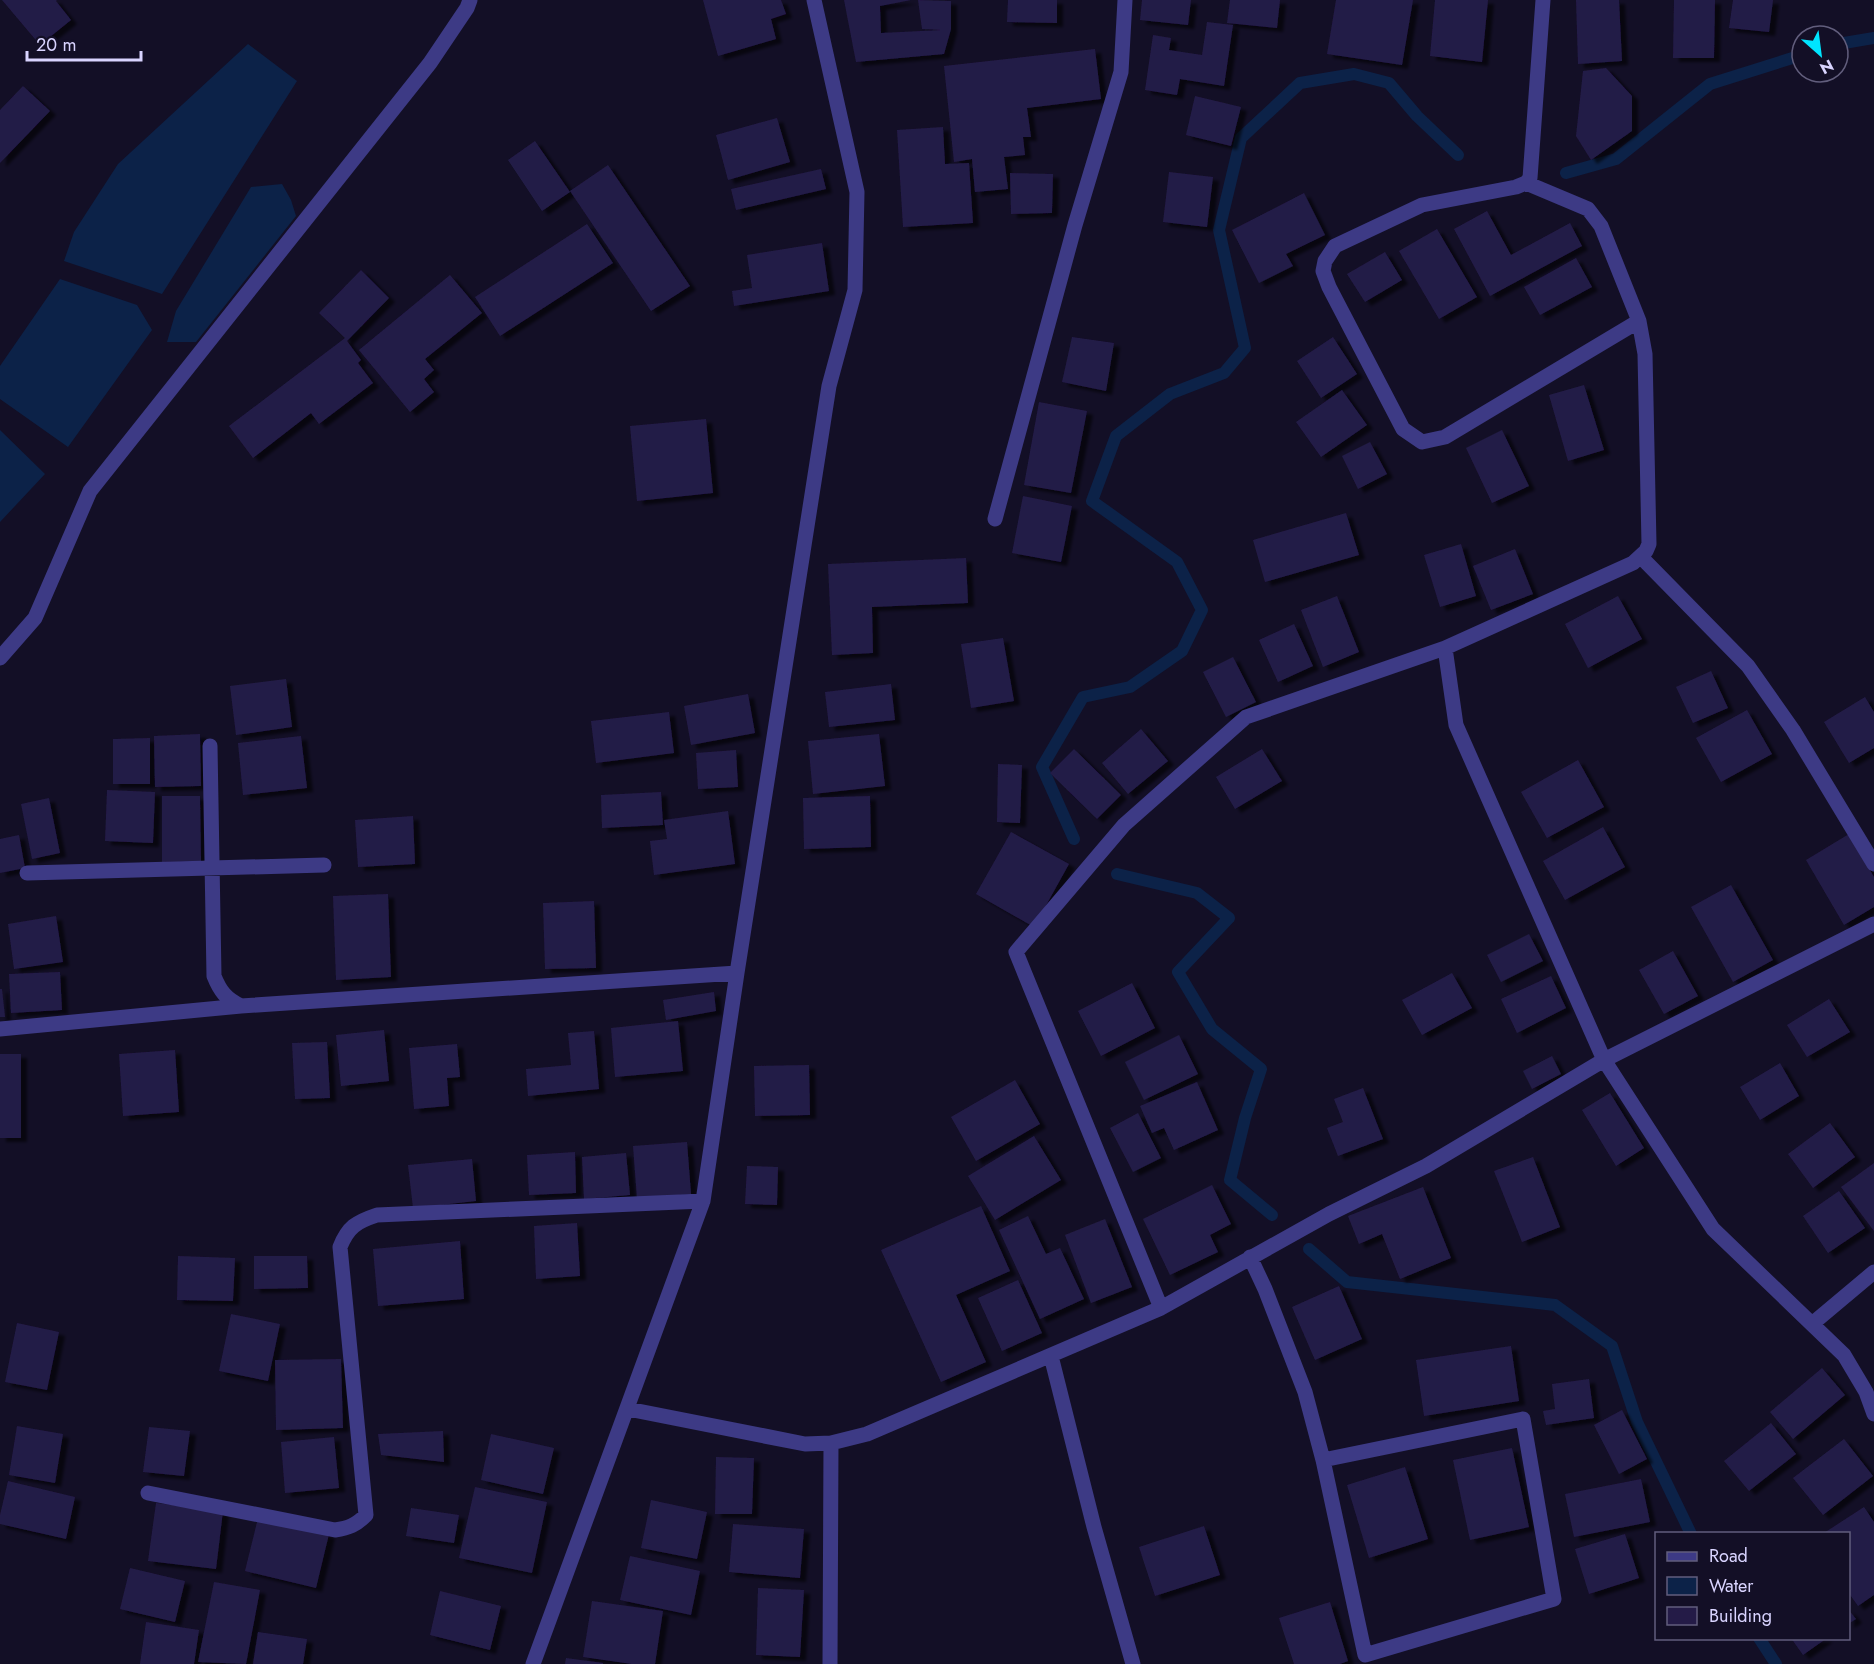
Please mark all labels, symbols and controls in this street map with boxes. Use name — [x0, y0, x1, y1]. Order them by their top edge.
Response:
scale bar — [27, 24, 141, 62]
north arrow — [1790, 24, 1850, 84]
text: 20 m — [36, 32, 76, 58]
text: N — [1816, 54, 1838, 80]
legend — [1655, 1532, 1850, 1640]
text: Road — [1709, 1543, 1748, 1569]
text: Water — [1709, 1573, 1754, 1599]
text: Building — [1709, 1603, 1772, 1629]

